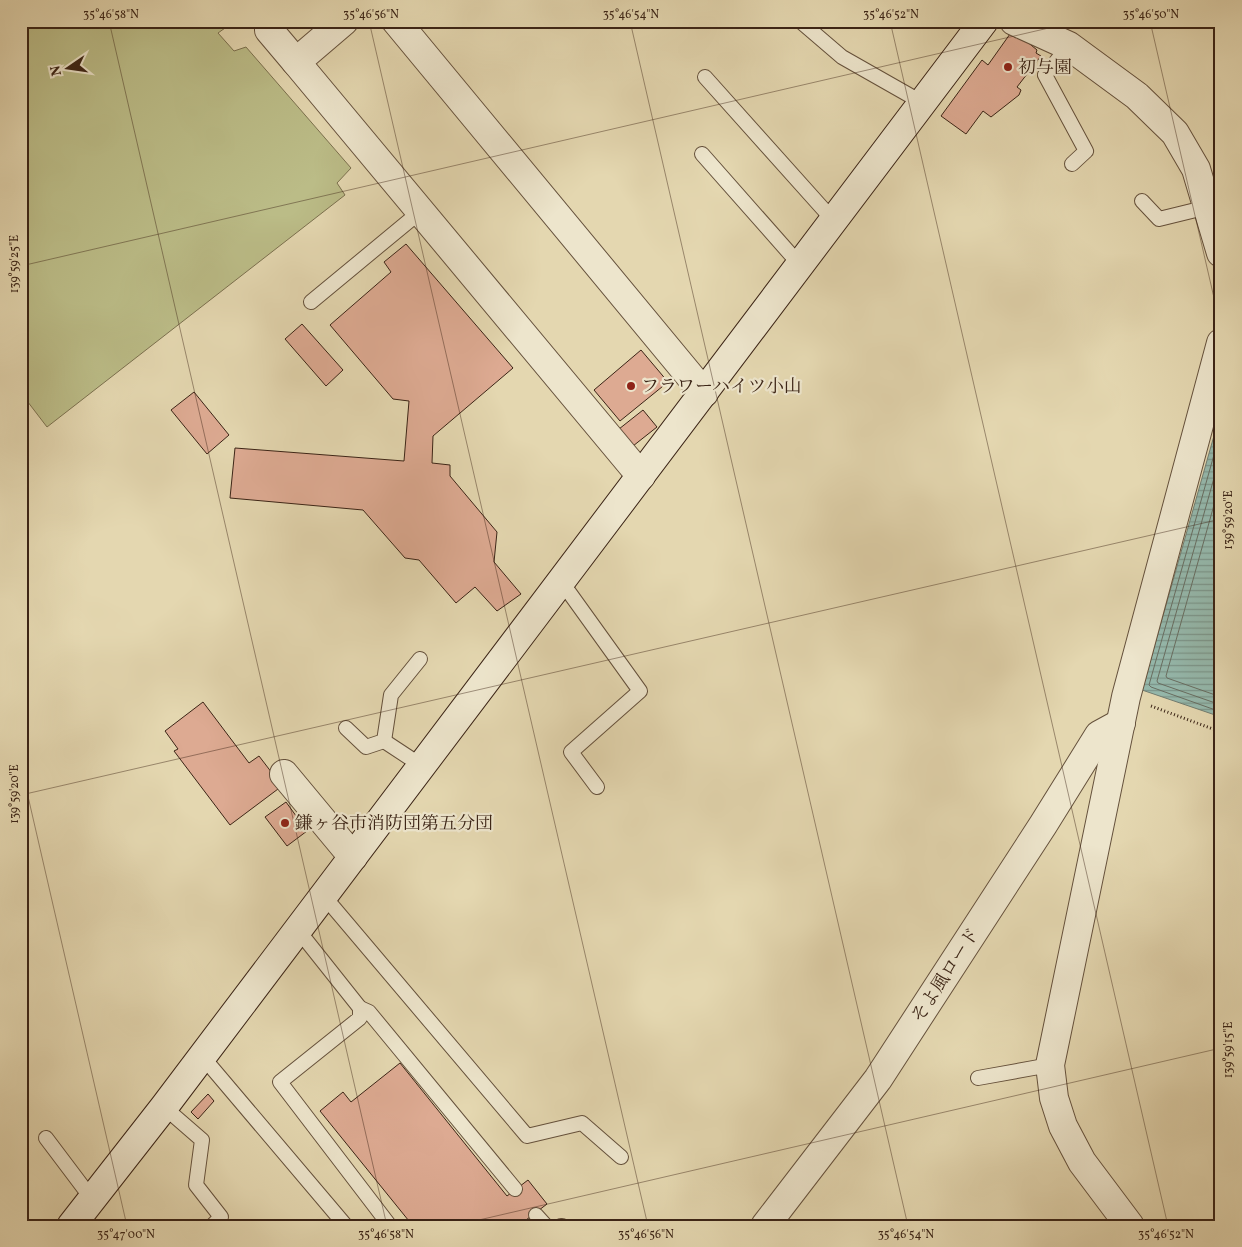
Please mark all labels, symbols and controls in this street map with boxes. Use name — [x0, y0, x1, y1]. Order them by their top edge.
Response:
text: 35°46'58"N — [83, 7, 139, 23]
text: 35°46'56"N — [343, 7, 399, 23]
text: 35°46'54"N — [603, 7, 659, 23]
text: 35°46'52"N — [863, 7, 919, 23]
text: 35°46'50"N — [1123, 7, 1179, 23]
north arrow — [42, 42, 92, 92]
place label: 初与園 — [1018, 56, 1072, 81]
marker: 初与園 — [1002, 61, 1014, 73]
text: N — [46, 63, 67, 78]
text: 139°59'25"E — [7, 235, 23, 293]
place label: フラワーハイツ小山 — [641, 375, 802, 400]
marker: フラワーハイツ小山 — [625, 380, 637, 392]
text: 139°59'20"E — [1221, 490, 1237, 550]
text: 139°59'20"E — [7, 764, 23, 824]
place label: 鎌ヶ谷市消防団第五分団 — [295, 812, 493, 837]
marker: 鎌ヶ谷市消防団第五分団 — [279, 817, 291, 829]
street label: そよ風ロード — [906, 924, 986, 1028]
text: 139°59'15"E — [1221, 1022, 1237, 1078]
text: 35°47'00"N — [97, 1227, 155, 1243]
text: 35°46'58"N — [358, 1227, 414, 1243]
text: 35°46'56"N — [618, 1227, 674, 1243]
text: 35°46'54"N — [878, 1227, 934, 1243]
text: 35°46'52"N — [1138, 1227, 1194, 1243]

